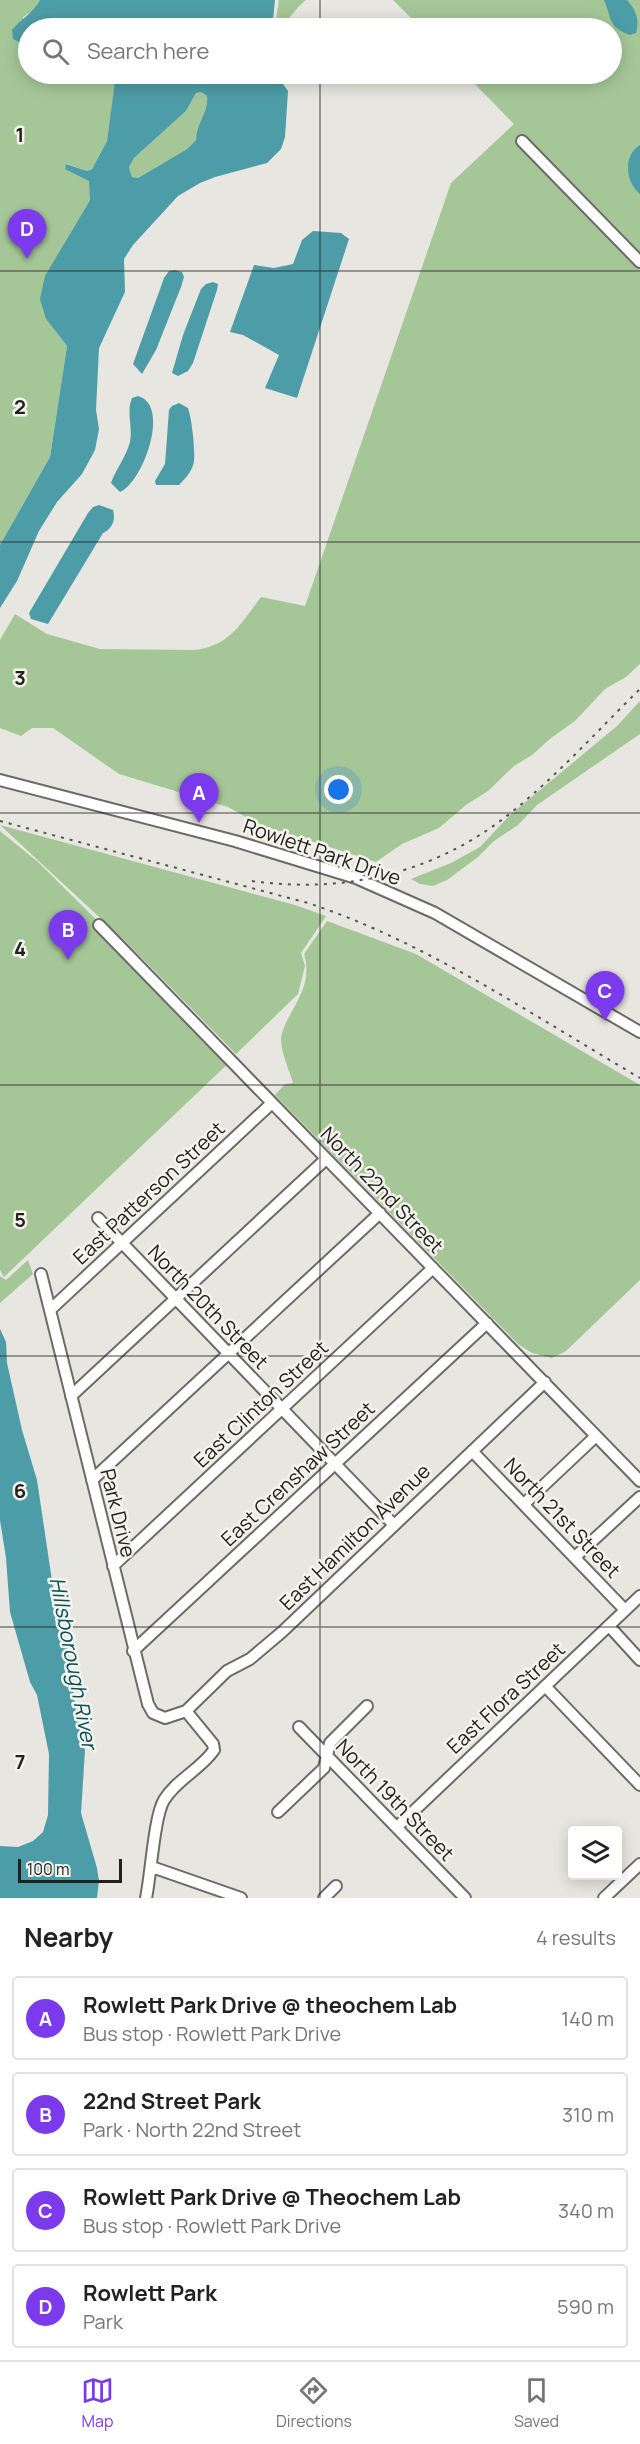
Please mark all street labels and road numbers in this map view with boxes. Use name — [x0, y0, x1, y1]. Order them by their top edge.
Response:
street label: Rowlett Park Drive — [240, 812, 405, 891]
street label: East Patterson Street — [67, 1115, 230, 1270]
street label: North 22nd Street — [315, 1121, 450, 1259]
street label: North 20th Street — [142, 1239, 275, 1375]
street label: East Clinton Street — [188, 1334, 334, 1473]
street label: East Crenshaw Street — [215, 1395, 380, 1552]
street label: North 21st Street — [498, 1452, 627, 1584]
street label: East Hamilton Avenue — [273, 1457, 436, 1616]
street label: Park Drive — [94, 1466, 143, 1560]
street label: East Flora Street — [441, 1636, 571, 1759]
street label: North 19th Street — [330, 1733, 460, 1866]

